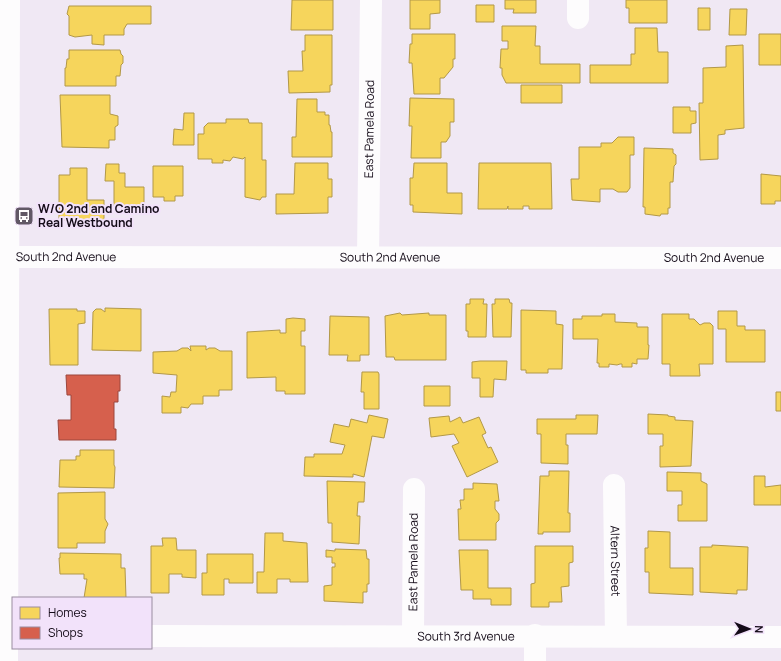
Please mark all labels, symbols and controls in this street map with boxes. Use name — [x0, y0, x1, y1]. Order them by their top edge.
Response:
street label: East Pamela Road — [360, 80, 378, 178]
place label: W/O 2nd and Camino Real Westbound — [38, 200, 160, 231]
bus stop icon: W/O 2nd and Camino Real Westbound — [13, 205, 35, 227]
street label: South 2nd Avenue — [16, 248, 116, 265]
street label: South 2nd Avenue — [340, 248, 440, 266]
street label: South 2nd Avenue — [664, 249, 764, 266]
street label: East Pamela Road — [404, 513, 422, 611]
street label: Altern Street — [607, 525, 624, 597]
legend — [12, 597, 152, 649]
text: Homes — [48, 604, 87, 621]
north arrow — [729, 609, 769, 649]
text: Shops — [48, 624, 83, 641]
text: N — [752, 625, 767, 633]
street label: South 3rd Avenue — [417, 627, 515, 645]

